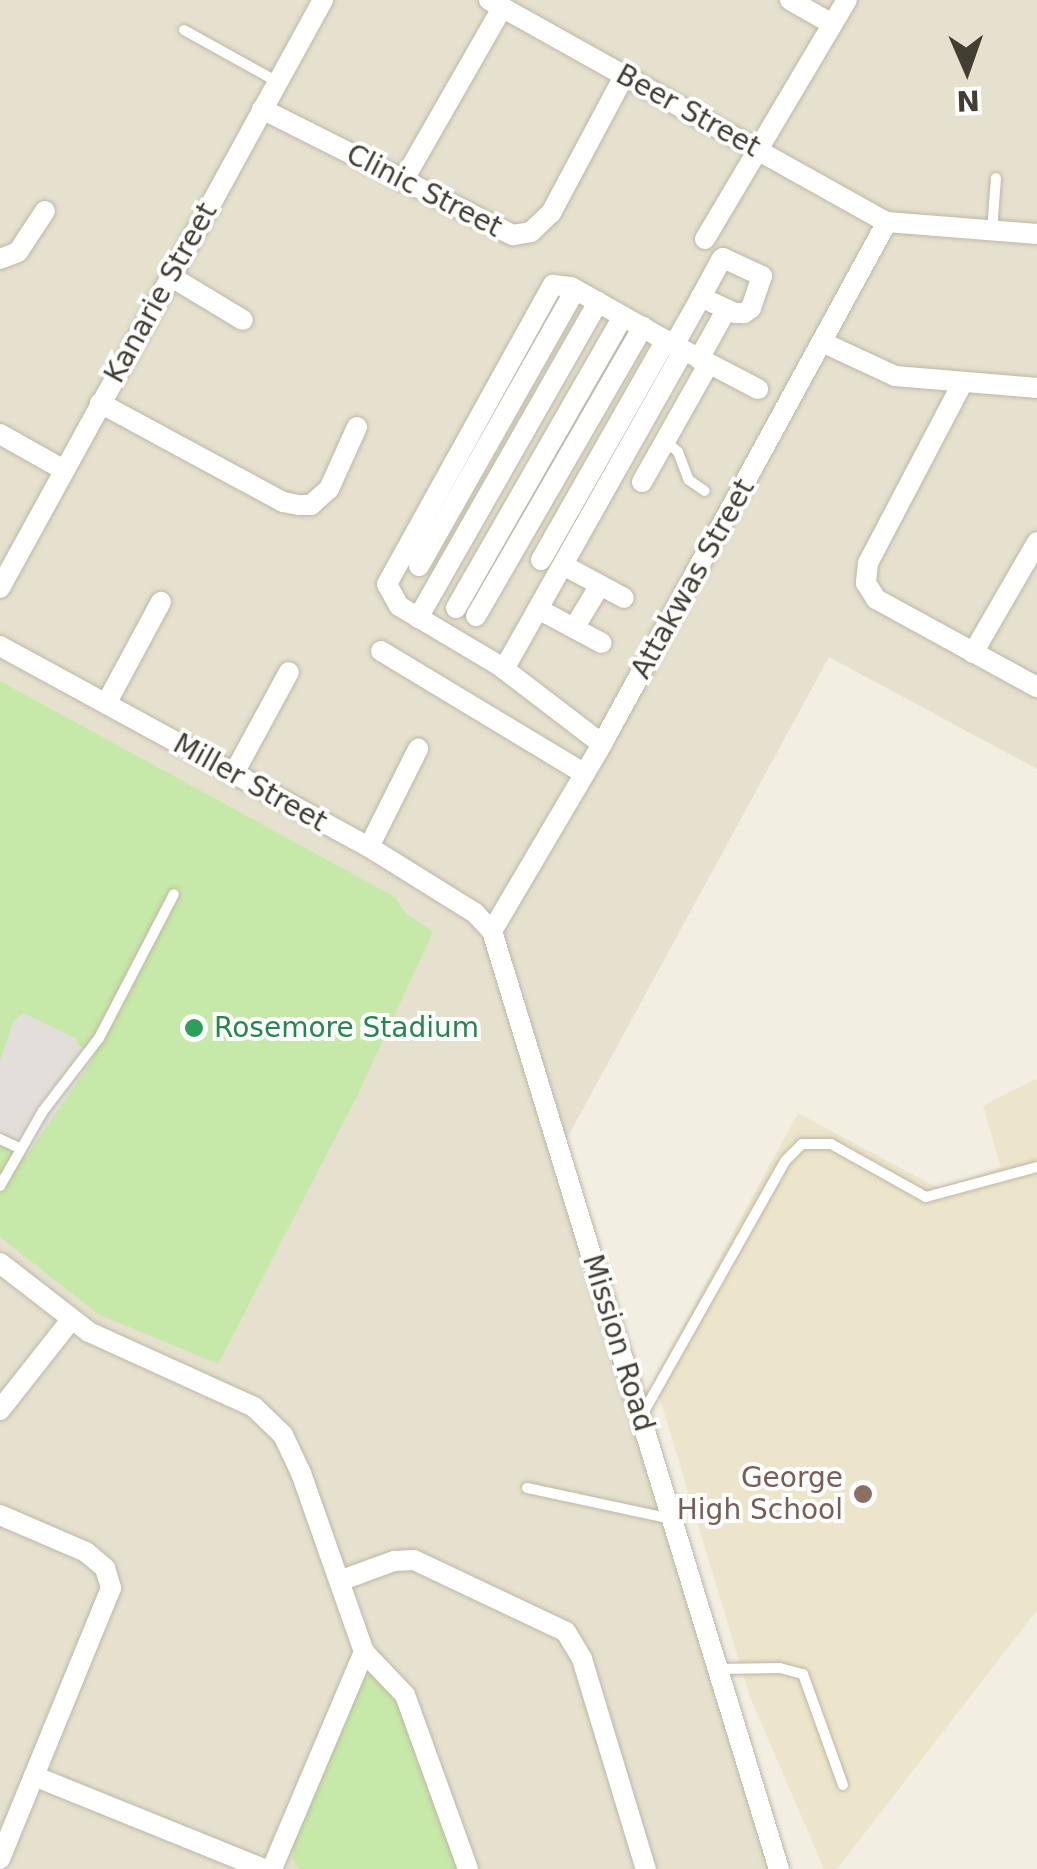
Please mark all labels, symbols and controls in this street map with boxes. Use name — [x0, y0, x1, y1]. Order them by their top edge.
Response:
north arrow — [917, 20, 1017, 120]
street label: Beer Street — [610, 58, 766, 164]
text: N — [956, 84, 980, 117]
street label: Clinic Street — [341, 137, 507, 245]
street label: Kanarie Street — [98, 197, 224, 389]
street label: Attakwas Street — [624, 474, 762, 684]
street label: Miller Street — [167, 727, 333, 839]
place label: Rosemore Stadium — [214, 1011, 479, 1045]
marker: Rosemore Stadium — [183, 1017, 205, 1039]
street label: Mission Road — [575, 1251, 661, 1435]
place label: George High School — [677, 1461, 843, 1527]
marker: George High School — [852, 1483, 874, 1505]

